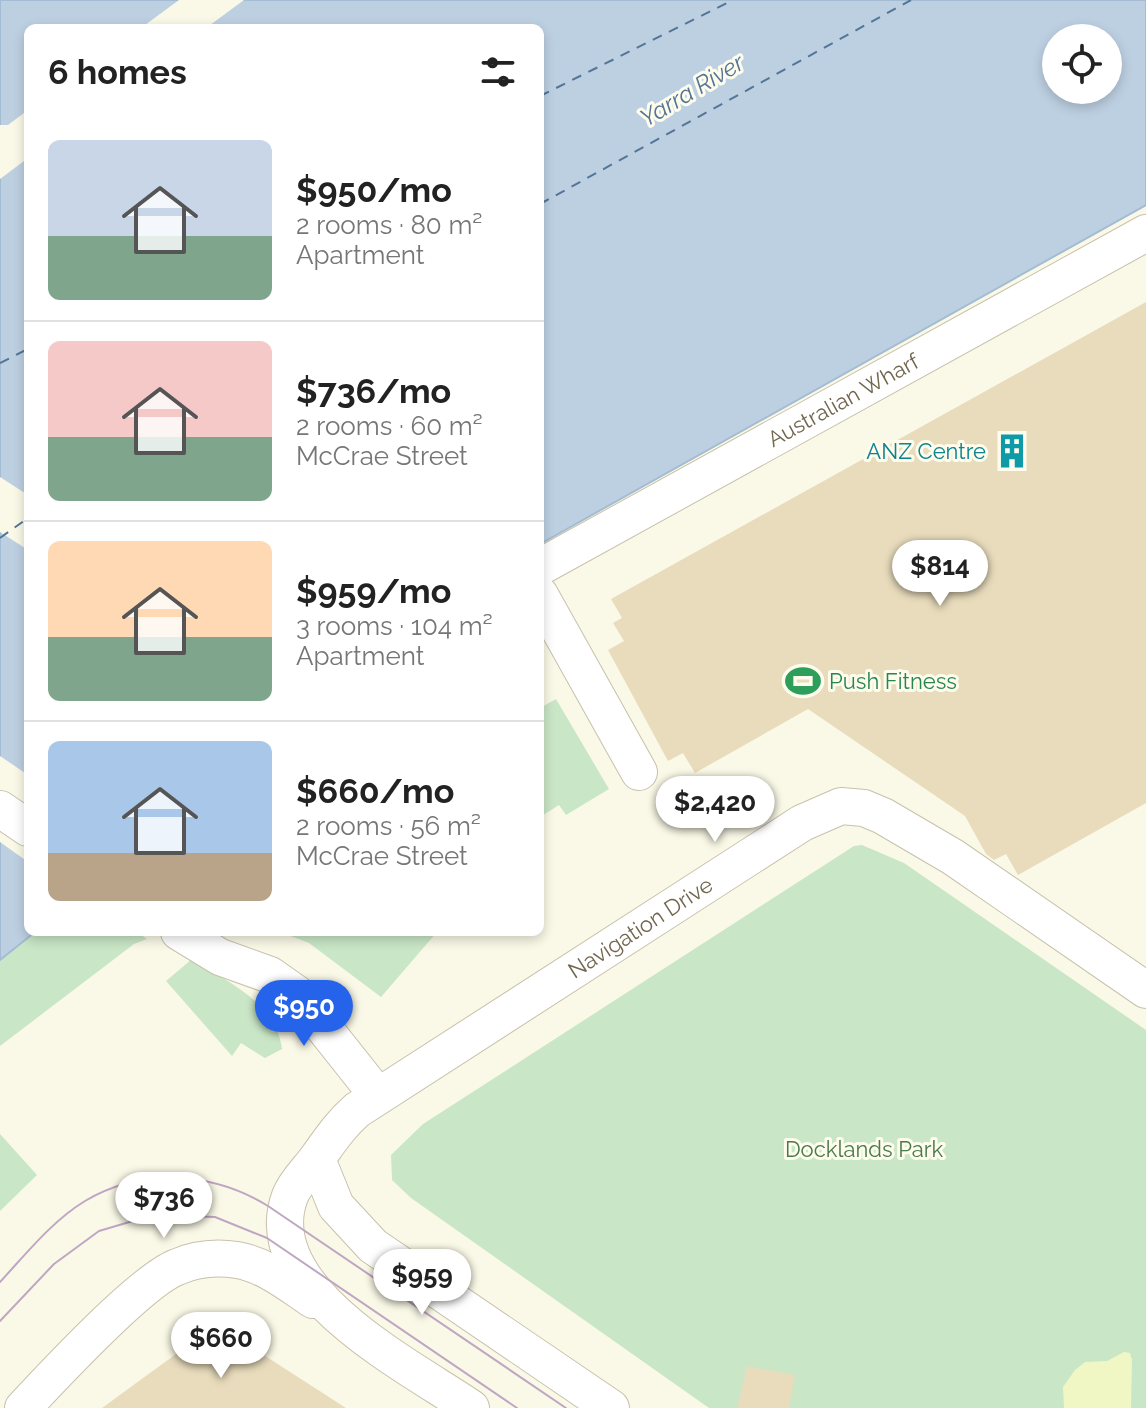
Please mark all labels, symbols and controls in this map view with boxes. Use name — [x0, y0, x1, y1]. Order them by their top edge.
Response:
map controls — [1042, 24, 1122, 104]
button: locate — [1042, 24, 1122, 104]
water label: Yarra River — [635, 47, 750, 132]
icon: filters — [476, 50, 520, 94]
text: 6 homes — [48, 52, 187, 92]
text: $950/mo — [296, 170, 452, 210]
icon: home — [112, 172, 208, 268]
text: 2 rooms · 80 m² — [296, 210, 482, 240]
text: Apartment — [296, 240, 425, 270]
street label: Australian Wharf — [763, 348, 924, 452]
text: $736/mo — [296, 371, 451, 411]
icon: home — [112, 373, 208, 469]
text: 2 rooms · 60 m² — [296, 411, 483, 441]
building icon: ANZ Centre — [993, 432, 1031, 470]
place label: ANZ Centre — [866, 438, 986, 464]
text: McCrae Street — [296, 441, 468, 471]
pin: $814 — [893, 540, 987, 608]
text: $814 — [910, 551, 970, 581]
text: $959/mo — [296, 571, 451, 611]
icon: home — [112, 573, 208, 669]
text: 3 rooms · 104 m² — [296, 611, 493, 641]
text: Apartment — [296, 641, 425, 671]
sports icon: Push Fitness — [784, 662, 822, 700]
place label: Push Fitness — [829, 668, 957, 694]
text: $660/mo — [296, 771, 454, 811]
icon: home — [112, 773, 208, 869]
pin: $2,420 — [650, 776, 780, 844]
text: $2,420 — [674, 787, 756, 817]
text: 2 rooms · 56 m² — [296, 811, 481, 841]
text: McCrae Street — [296, 841, 468, 871]
street label: Navigation Drive — [563, 871, 717, 983]
pin: $950 — [257, 980, 351, 1048]
text: $950 — [273, 991, 335, 1021]
park label: Docklands Park — [785, 1136, 943, 1162]
pin: $736 — [117, 1172, 211, 1240]
text: $736 — [133, 1183, 195, 1213]
pin: $959 — [375, 1249, 469, 1317]
text: $959 — [391, 1260, 453, 1290]
pin: $660 — [174, 1312, 268, 1380]
text: $660 — [189, 1323, 253, 1353]

